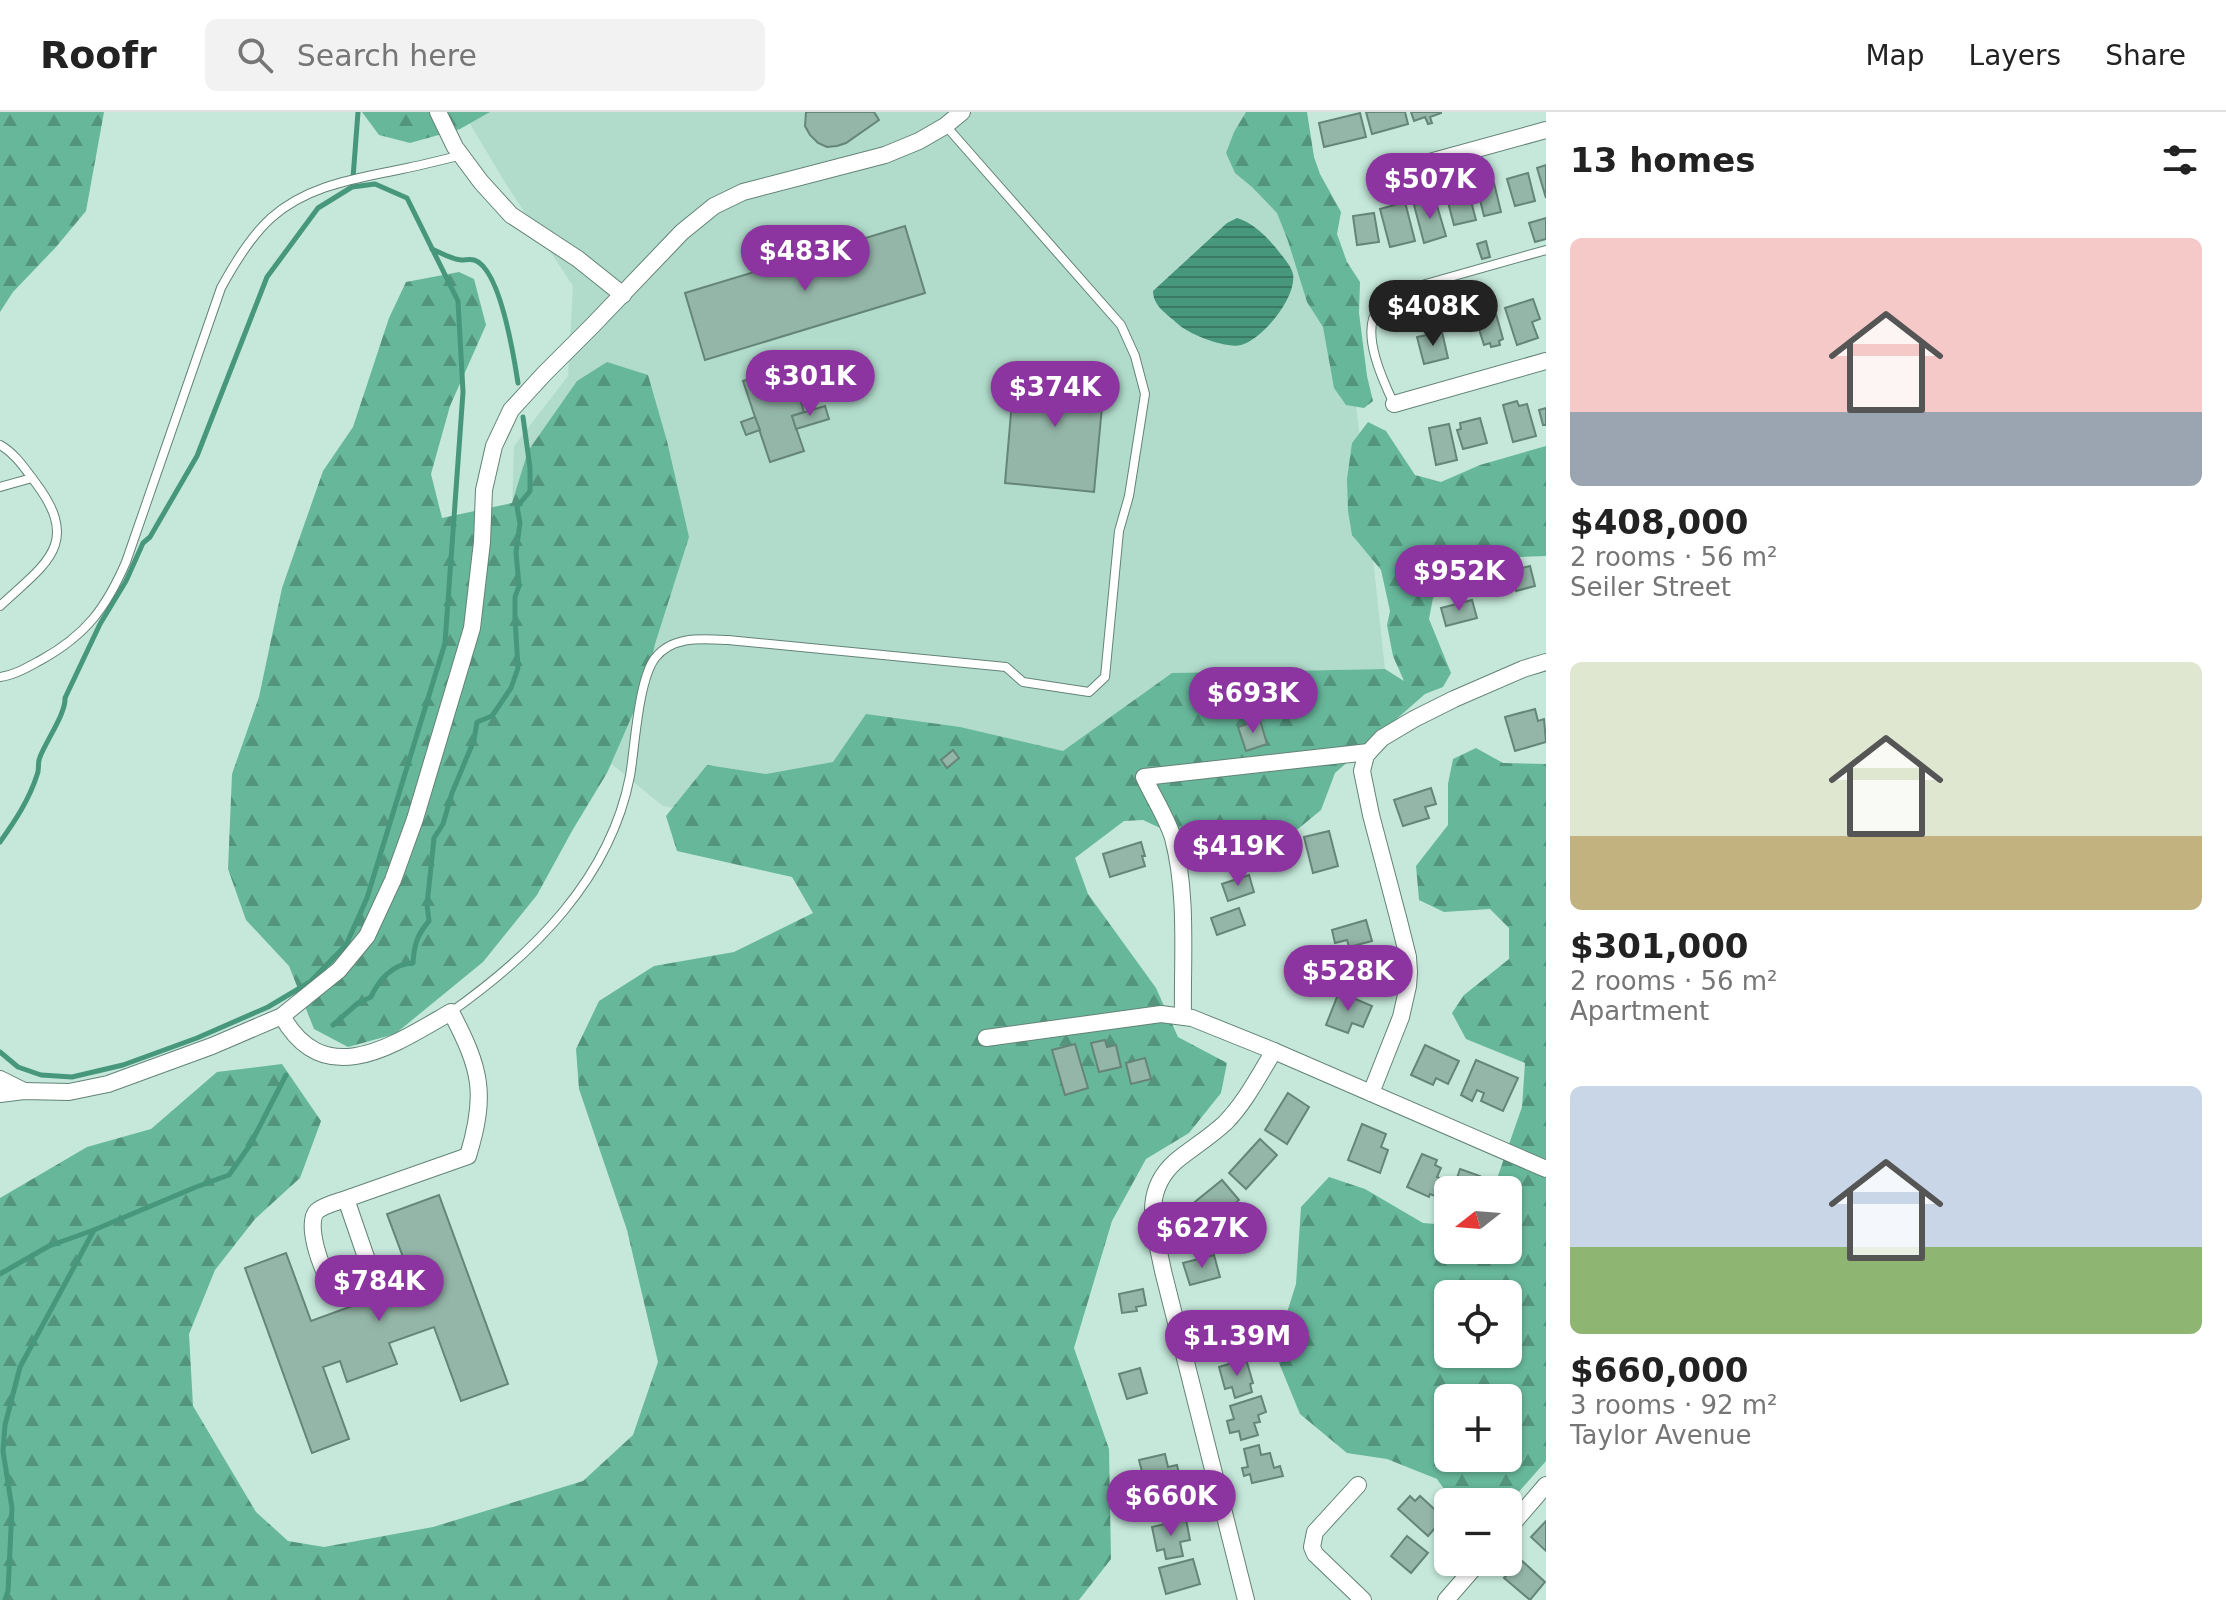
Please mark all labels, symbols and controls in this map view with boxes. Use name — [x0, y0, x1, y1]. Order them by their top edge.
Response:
search box — [205, 19, 765, 91]
text: Roofr — [40, 33, 157, 77]
icon: search — [233, 33, 277, 77]
text: Search here — [297, 38, 477, 73]
text: Map — [1865, 39, 1925, 72]
text: Layers — [1969, 39, 2061, 72]
text: Share — [2105, 39, 2186, 72]
icon: filters — [2158, 138, 2202, 182]
text: 13 homes — [1570, 140, 1755, 180]
pin: $507K — [1374, 153, 1486, 221]
text: $507K — [1384, 164, 1476, 194]
pin: $483K — [749, 225, 861, 293]
text: $483K — [759, 236, 851, 266]
pin: $408K — [1377, 280, 1489, 348]
icon: home — [1814, 290, 1958, 434]
text: $408K — [1387, 291, 1479, 321]
pin: $301K — [754, 350, 866, 418]
text: $301K — [764, 361, 856, 391]
pin: $374K — [999, 361, 1111, 429]
text: $374K — [1009, 372, 1101, 402]
text: $408,000 — [1570, 502, 1749, 542]
text: 2 rooms · 56 m² — [1570, 542, 1778, 572]
pin: $952K — [1403, 545, 1515, 613]
text: $952K — [1413, 556, 1505, 586]
text: Seiler Street — [1570, 572, 1731, 602]
pin: $693K — [1197, 667, 1309, 735]
text: $693K — [1207, 678, 1299, 708]
icon: home — [1814, 714, 1958, 858]
pin: $419K — [1182, 820, 1294, 888]
text: $419K — [1192, 831, 1284, 861]
text: $301,000 — [1570, 926, 1749, 966]
pin: $528K — [1292, 945, 1404, 1013]
text: $528K — [1302, 956, 1394, 986]
text: 2 rooms · 56 m² — [1570, 966, 1778, 996]
text: Apartment — [1570, 996, 1709, 1026]
icon: home — [1814, 1138, 1958, 1282]
north arrow — [1434, 1176, 1522, 1264]
map controls — [1434, 1176, 1522, 1576]
pin: $627K — [1146, 1202, 1258, 1270]
text: $627K — [1156, 1213, 1248, 1243]
pin: $784K — [323, 1255, 435, 1323]
text: $784K — [333, 1266, 425, 1296]
button: locate — [1434, 1280, 1522, 1368]
pin: $1.39M — [1172, 1310, 1302, 1378]
text: $1.39M — [1183, 1321, 1291, 1351]
text: $660,000 — [1570, 1350, 1749, 1390]
button: + — [1434, 1384, 1522, 1472]
text: 3 rooms · 92 m² — [1570, 1390, 1778, 1420]
text: Taylor Avenue — [1570, 1420, 1752, 1450]
pin: $660K — [1115, 1470, 1227, 1538]
text: $660K — [1125, 1481, 1217, 1511]
button: − — [1434, 1488, 1522, 1576]

